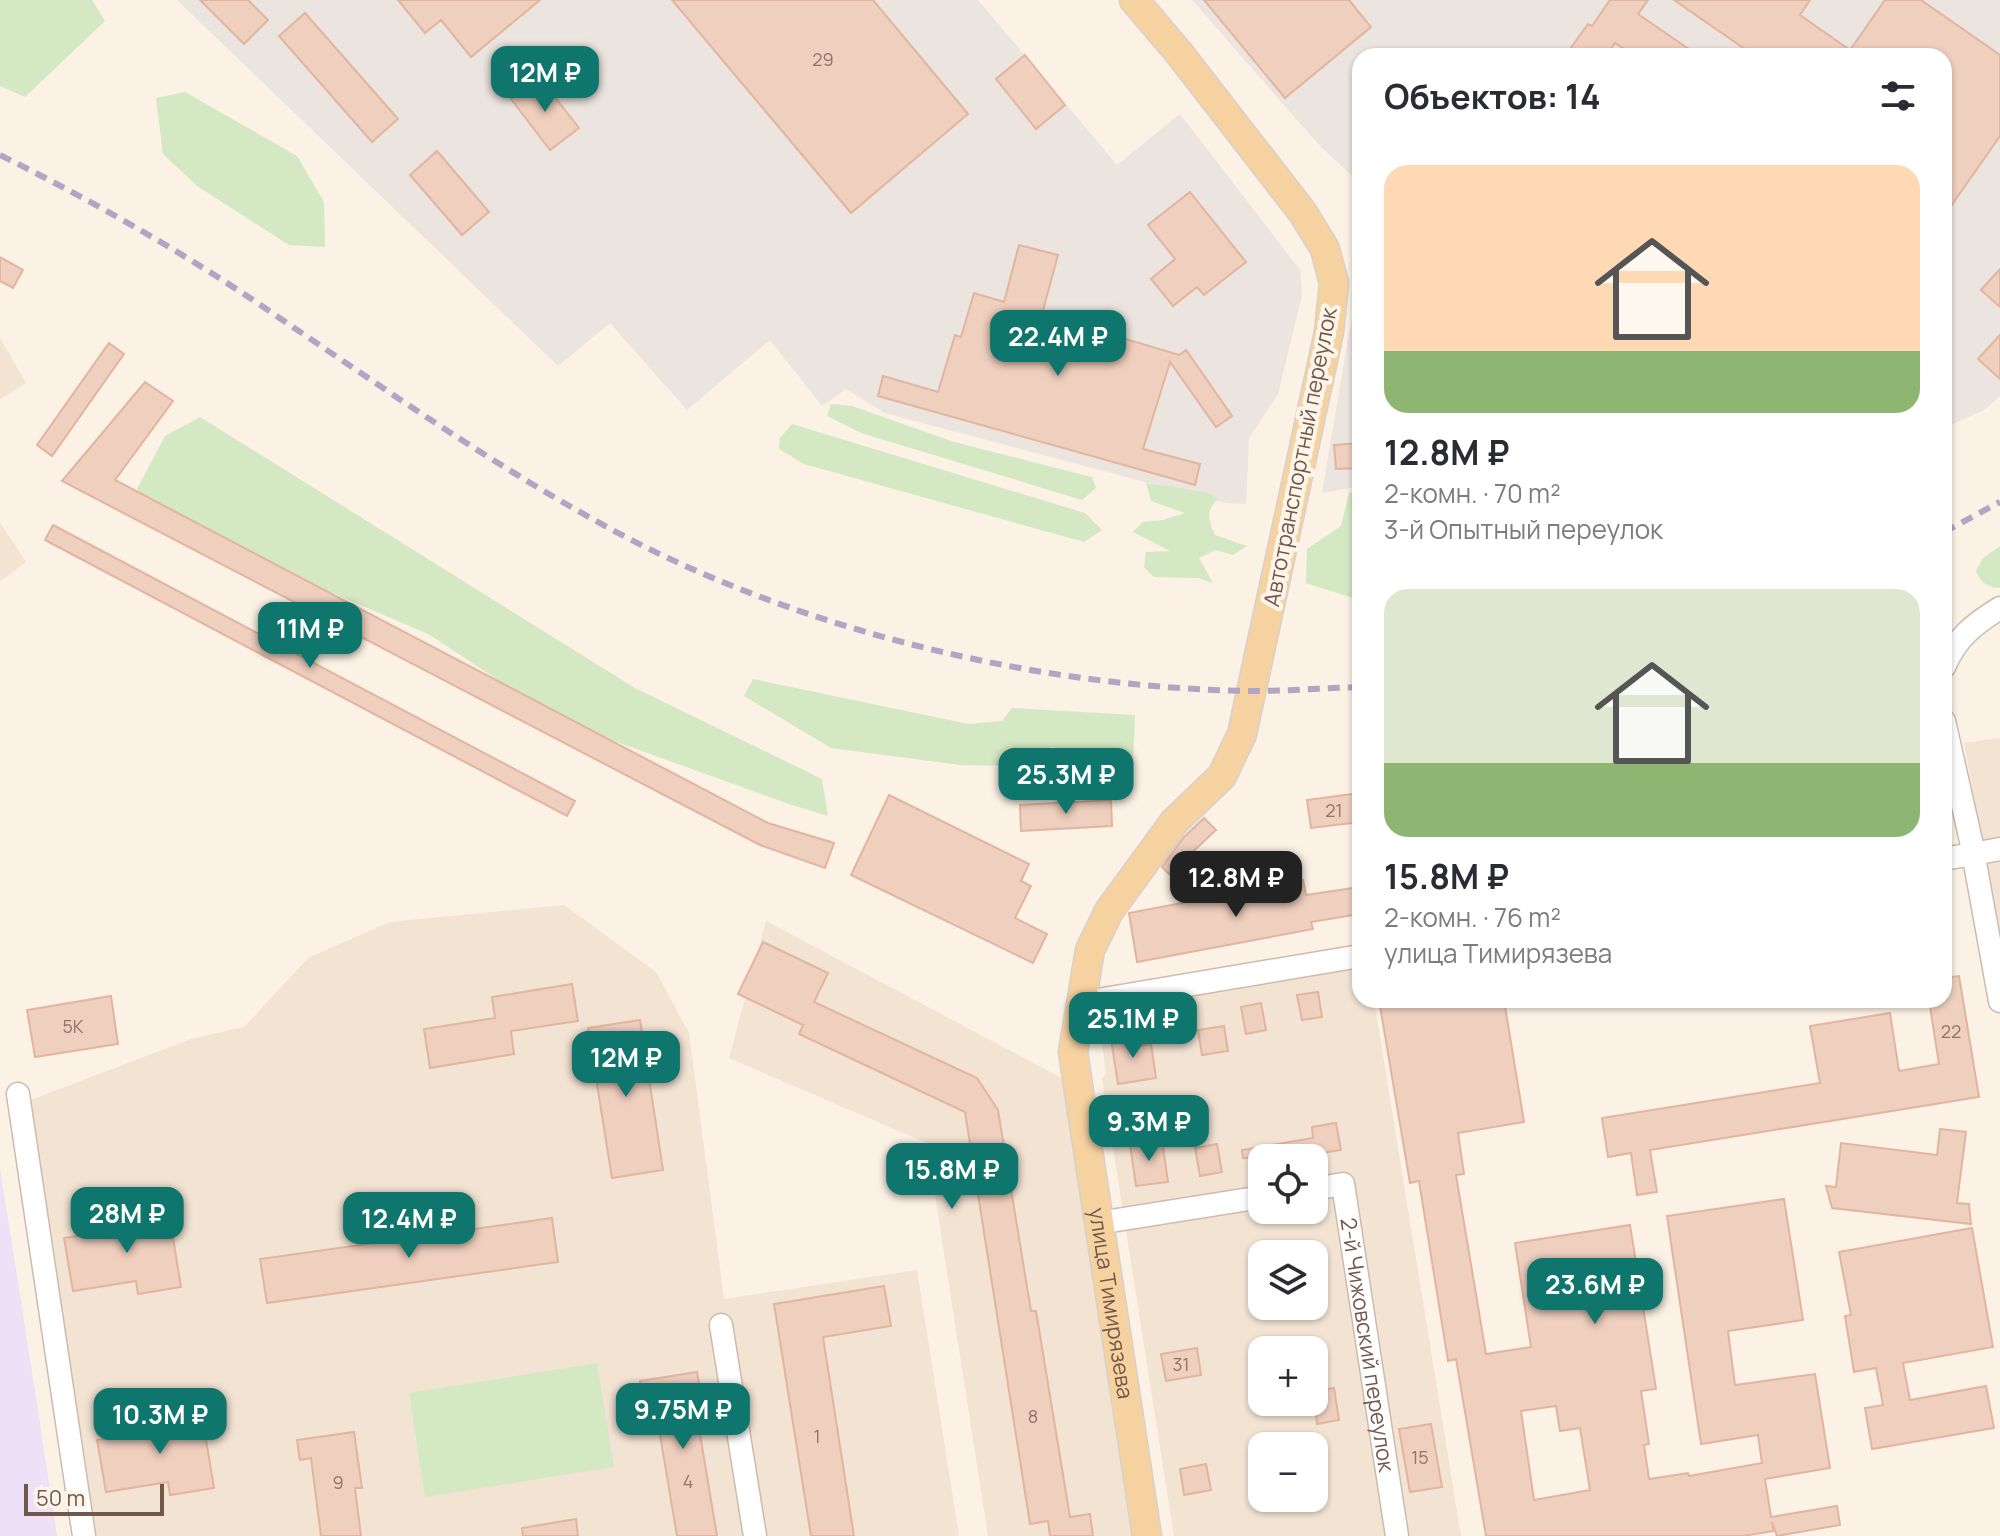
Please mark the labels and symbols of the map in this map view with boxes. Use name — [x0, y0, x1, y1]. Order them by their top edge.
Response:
pin: 12M ₽ — [489, 46, 601, 114]
house number: 29 — [812, 47, 834, 71]
street label: Автотранспортный переулок — [1256, 304, 1344, 609]
pin: 22.4M ₽ — [984, 310, 1132, 378]
pin: 11M ₽ — [254, 602, 366, 670]
pin: 25.3M ₽ — [992, 748, 1140, 816]
house number: 21 — [1325, 798, 1343, 822]
pin: 12.8M ₽ — [1162, 851, 1310, 919]
pin: 25.1M ₽ — [1059, 992, 1207, 1060]
house number: 5К — [62, 1014, 84, 1038]
house number: 22 — [1941, 1019, 1961, 1043]
pin: 12M ₽ — [570, 1031, 682, 1099]
pin: 9.3M ₽ — [1084, 1095, 1214, 1163]
pin: 15.8M ₽ — [878, 1143, 1026, 1211]
pin: 28M ₽ — [71, 1187, 183, 1255]
pin: 12.4M ₽ — [335, 1192, 483, 1260]
street label: улица Тимирязева — [1082, 1205, 1141, 1401]
street label: 2-й Чижовский переулок — [1333, 1216, 1402, 1475]
pin: 23.6M ₽ — [1521, 1258, 1669, 1326]
house number: 31 — [1173, 1352, 1189, 1376]
pin: 9.75M ₽ — [609, 1383, 757, 1451]
pin: 10.3M ₽ — [86, 1388, 234, 1456]
house number: 8 — [1028, 1404, 1038, 1428]
house number: 1 — [813, 1424, 821, 1448]
house number: 15 — [1411, 1445, 1429, 1469]
house number: 4 — [683, 1469, 693, 1493]
house number: 9 — [332, 1470, 344, 1494]
scale bar — [24, 1480, 164, 1516]

